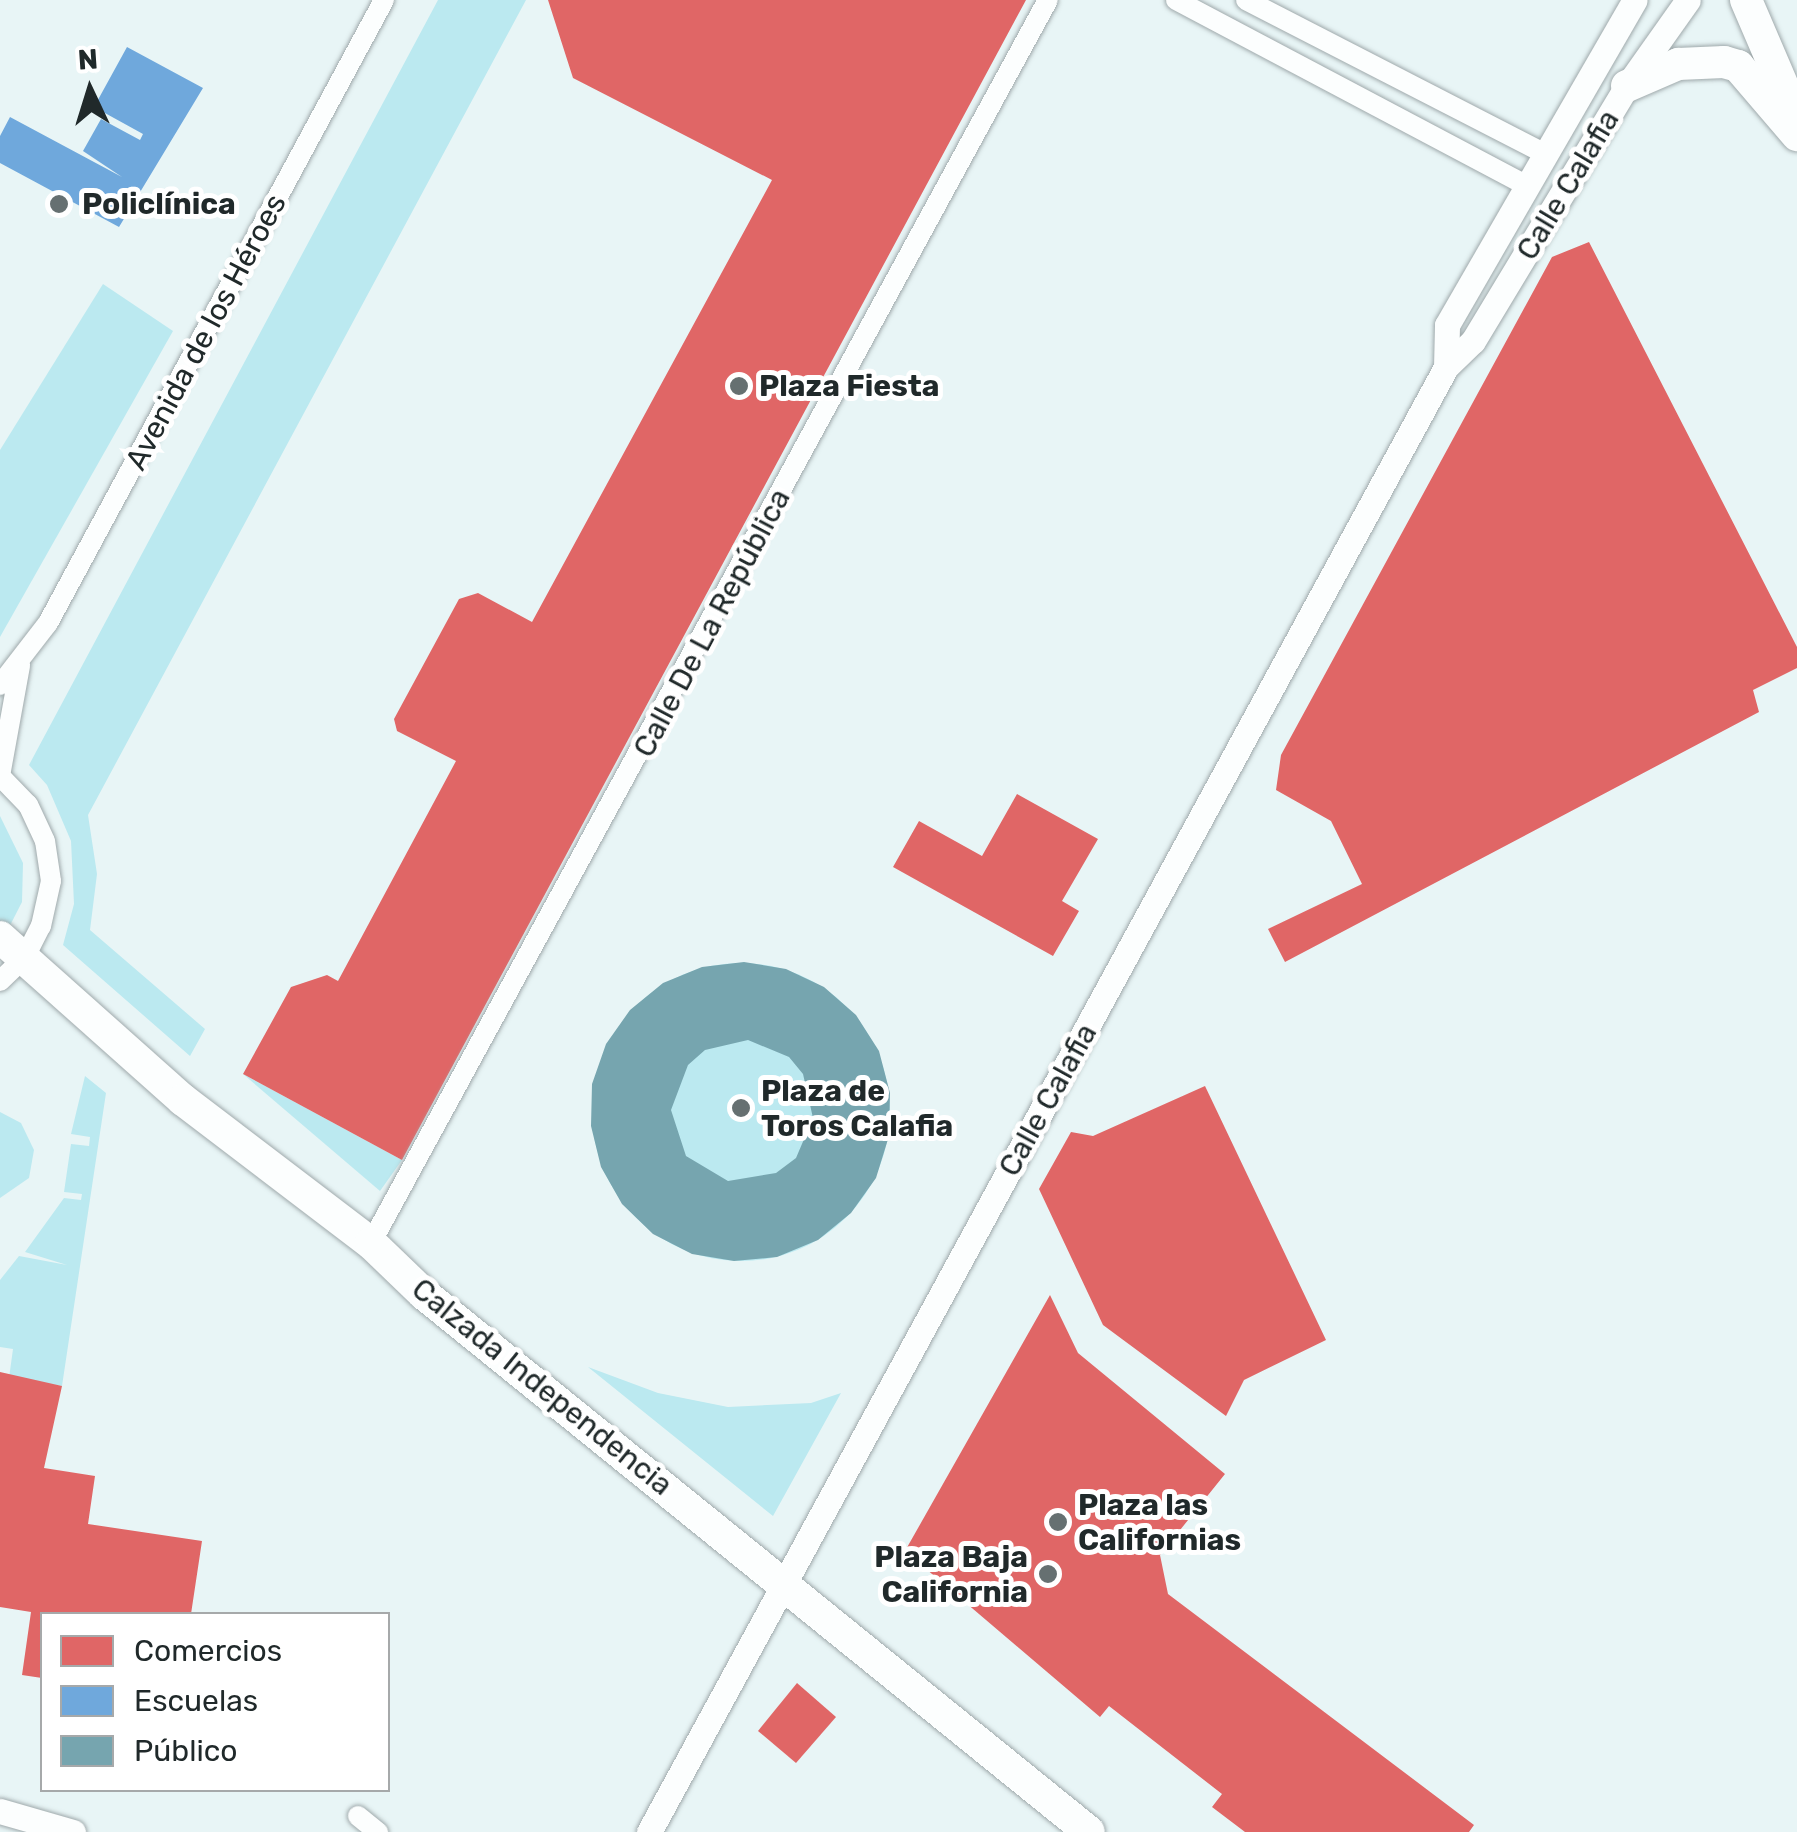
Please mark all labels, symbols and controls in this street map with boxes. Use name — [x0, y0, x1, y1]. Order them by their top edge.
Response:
north arrow — [40, 40, 140, 140]
text: N — [77, 42, 99, 77]
street label: Calle Calafia — [1509, 103, 1627, 267]
place label: Policlínica — [82, 186, 236, 222]
street label: Avenida de los Héroes — [118, 188, 294, 476]
marker: Policlínica — [46, 191, 72, 217]
place label: Plaza Fiesta — [759, 368, 939, 404]
marker: Plaza Fiesta — [728, 375, 750, 397]
street label: Calle De La República — [626, 483, 798, 763]
street label: Calle Calafia — [991, 1018, 1105, 1182]
place label: Plaza de Toros Calafia — [761, 1073, 953, 1144]
marker: Plaza de Toros Calafia — [730, 1097, 752, 1119]
street label: Calzada Independencia — [405, 1271, 679, 1503]
place label: Plaza las Californias — [1078, 1487, 1241, 1558]
marker: Plaza las Californias — [1047, 1511, 1069, 1533]
place label: Plaza Baja California — [874, 1539, 1028, 1610]
marker: Plaza Baja California — [1037, 1563, 1059, 1585]
legend — [40, 1612, 390, 1792]
text: Comercios — [134, 1633, 282, 1669]
text: Escuelas — [134, 1683, 258, 1719]
text: Público — [134, 1733, 238, 1769]

